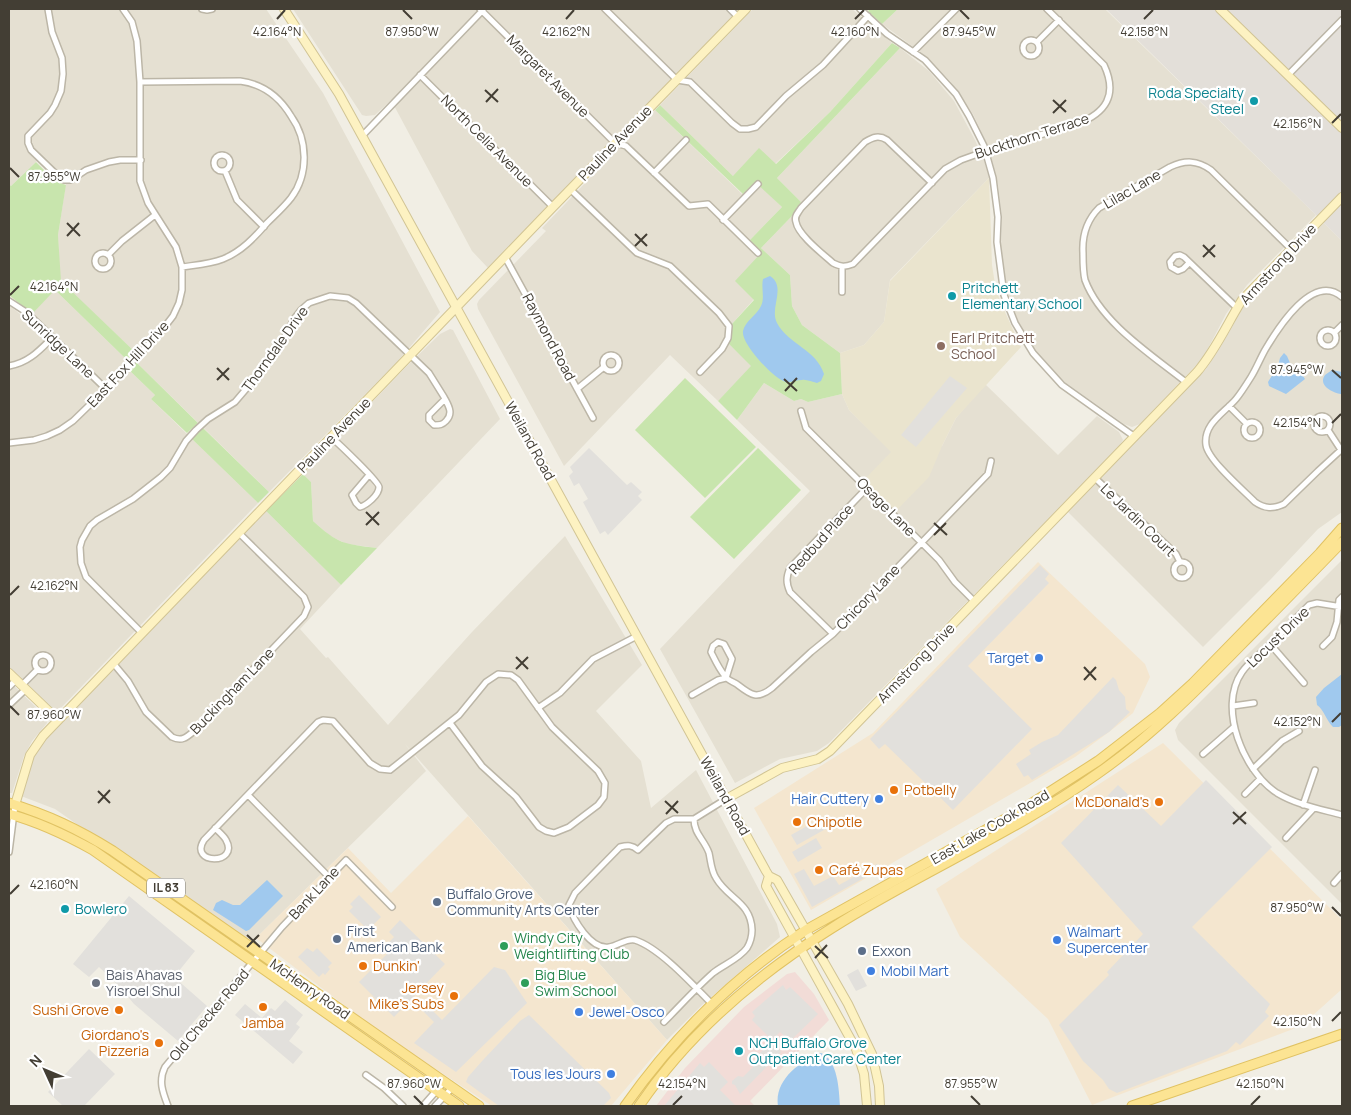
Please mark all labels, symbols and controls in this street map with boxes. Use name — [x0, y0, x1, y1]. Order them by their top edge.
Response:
text: 42.164°N — [253, 23, 301, 40]
text: 87.950°W — [385, 23, 440, 40]
text: 42.162°N — [542, 23, 590, 40]
text: 42.160°N — [831, 23, 879, 40]
text: 87.945°W — [942, 23, 996, 40]
text: 42.158°N — [1120, 23, 1168, 40]
street label: Margaret Avenue — [503, 30, 594, 121]
place label: Roda Specialty Steel — [1148, 83, 1245, 118]
street label: North Celia Avenue — [437, 90, 538, 191]
marker: Roda Specialty Steel — [1248, 95, 1260, 107]
street label: Pauline Avenue — [574, 101, 655, 184]
street label: Buckthorn Terrace — [972, 108, 1091, 163]
text: 42.156°N — [1273, 115, 1321, 132]
street label: Lilac Lane — [1100, 164, 1164, 213]
text: 87.955°W — [27, 168, 81, 185]
street label: Armstrong Drive — [1235, 219, 1320, 308]
text: 42.164°N — [30, 278, 78, 295]
place label: Pritchett Elementary School — [962, 278, 1082, 313]
street label: Raymond Road — [518, 290, 580, 384]
marker: Pritchett Elementary School — [946, 290, 958, 302]
street label: Thorndale Drive — [237, 302, 312, 395]
street label: Sunridge Lane — [18, 305, 99, 382]
street label: East Fox Hill Drive — [83, 316, 173, 411]
place label: Earl Pritchett School — [951, 328, 1035, 363]
marker: Earl Pritchett School — [935, 340, 947, 352]
text: 87.945°W — [1270, 361, 1324, 378]
street label: Pauline Avenue — [293, 393, 374, 476]
street label: Weiland Road — [501, 398, 560, 484]
text: 42.154°N — [1273, 414, 1321, 431]
street label: Osage Lane — [853, 473, 920, 540]
street label: Le Jardin Court — [1097, 479, 1180, 561]
street label: Redbud Place — [784, 500, 857, 578]
street label: Chicory Lane — [832, 560, 904, 633]
text: 42.162°N — [30, 577, 78, 594]
street label: Locust Drive — [1242, 602, 1313, 671]
street label: Armstrong Drive — [873, 619, 959, 707]
street label: Buckingham Lane — [185, 643, 278, 738]
place label: Target — [987, 648, 1029, 667]
marker: Target — [1033, 652, 1045, 664]
text: 87.960°W — [27, 706, 82, 723]
text: 42.152°N — [1273, 713, 1321, 730]
street label: Weiland Road — [696, 753, 755, 839]
place label: Potbelly — [904, 780, 957, 799]
marker: Potbelly — [888, 784, 900, 796]
street label: East Lake Cook Road — [927, 785, 1052, 868]
place label: Hair Cuttery — [791, 789, 870, 808]
place label: McDonald's — [1075, 792, 1149, 811]
marker: Hair Cuttery — [873, 793, 885, 805]
marker: McDonald's — [1153, 796, 1165, 808]
place label: Chipotle — [807, 812, 862, 831]
marker: Chipotle — [791, 816, 803, 828]
place label: Café Zupas — [829, 860, 903, 879]
street label: Bank Lane — [284, 862, 343, 923]
marker: Café Zupas — [813, 864, 825, 876]
text: 42.160°N — [30, 876, 78, 893]
road number: IL 83 — [147, 878, 185, 898]
place label: Buffalo Grove Community Arts Center — [447, 884, 599, 919]
marker: Buffalo Grove Community Arts Center — [431, 896, 443, 908]
place label: Bowlero — [75, 899, 127, 918]
text: 87.950°W — [1270, 899, 1325, 916]
marker: Bowlero — [59, 903, 71, 915]
place label: First American Bank — [347, 921, 443, 956]
place label: Walmart Supercenter — [1067, 922, 1148, 957]
place label: Windy City Weightlifting Club — [514, 928, 630, 963]
marker: First American Bank — [331, 933, 343, 945]
marker: Walmart Supercenter — [1051, 934, 1063, 946]
marker: Windy City Weightlifting Club — [498, 940, 510, 952]
place label: Exxon — [872, 941, 911, 960]
marker: Exxon — [856, 945, 868, 957]
street label: McHenry Road — [266, 954, 354, 1023]
place label: Dunkin' — [373, 956, 420, 975]
marker: Dunkin' — [357, 960, 369, 972]
place label: Mobil Mart — [881, 961, 949, 980]
place label: Bais Ahavas Yisroel Shul — [106, 965, 182, 1000]
street label: Old Checker Road — [164, 965, 253, 1065]
place label: Big Blue Swim School — [535, 965, 617, 1000]
marker: Mobil Mart — [865, 965, 877, 977]
marker: Bais Ahavas Yisroel Shul — [90, 977, 102, 989]
marker: Big Blue Swim School — [519, 977, 531, 989]
place label: Jersey Mike's Subs — [369, 978, 445, 1013]
marker: Jersey Mike's Subs — [448, 990, 460, 1002]
place label: Sushi Grove — [33, 1000, 109, 1019]
marker: Jamba — [257, 1001, 269, 1013]
place label: Jewel-Osco — [589, 1002, 665, 1021]
marker: Sushi Grove — [113, 1004, 125, 1016]
marker: Jewel-Osco — [573, 1006, 585, 1018]
place label: Jamba — [242, 1013, 284, 1032]
text: 42.150°N — [1273, 1013, 1321, 1030]
place label: Giordano's Pizzeria — [81, 1025, 149, 1060]
place label: NCH Buffalo Grove Outpatient Care Center — [749, 1033, 901, 1068]
marker: Giordano's Pizzeria — [153, 1037, 165, 1049]
north arrow — [20, 1045, 70, 1095]
marker: NCH Buffalo Grove Outpatient Care Center — [733, 1045, 745, 1057]
text: N — [25, 1050, 46, 1071]
place label: Tous les Jours — [510, 1064, 601, 1083]
marker: Tous les Jours — [605, 1068, 617, 1080]
text: 87.960°W — [387, 1075, 442, 1092]
text: 42.154°N — [658, 1075, 706, 1092]
text: 87.955°W — [944, 1075, 998, 1092]
text: 42.150°N — [1236, 1075, 1284, 1092]

